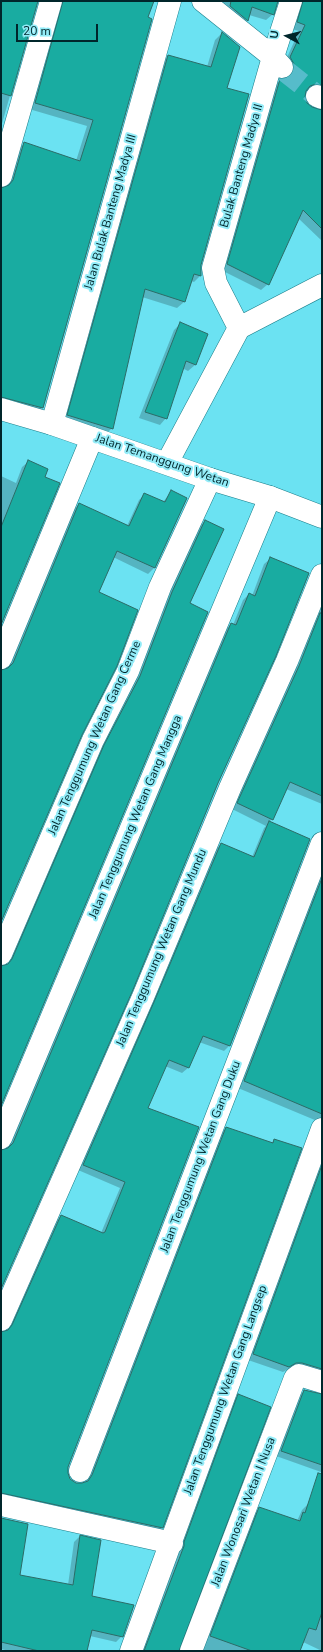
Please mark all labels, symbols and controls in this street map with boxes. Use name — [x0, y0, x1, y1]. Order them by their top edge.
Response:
scale bar — [18, 16, 100, 42]
north arrow — [267, 16, 307, 56]
text: 20 m — [23, 23, 51, 39]
text: U — [267, 30, 283, 39]
street label: Bulak Banteng Madya II — [217, 103, 267, 229]
street label: Jalan Bulak Banteng Madya III — [82, 133, 140, 291]
street label: Jalan Temanggung Wetan — [93, 431, 231, 491]
street label: Jalan Tenggumung Wetan Gang Cerme — [46, 639, 144, 837]
street label: Jalan Tenggumung Wetan Gang Mangga — [86, 713, 186, 921]
street label: Jalan Tenggumung Wetan Gang Mundu — [114, 847, 210, 1049]
street label: Jalan Tenggumung Wetan Gang Duku — [158, 1059, 244, 1255]
street label: Jalan Tenggumung Wetan Gang Langsep — [181, 1283, 271, 1497]
street label: Jalan Wonosari Wetan I Nusa — [209, 1436, 279, 1588]

